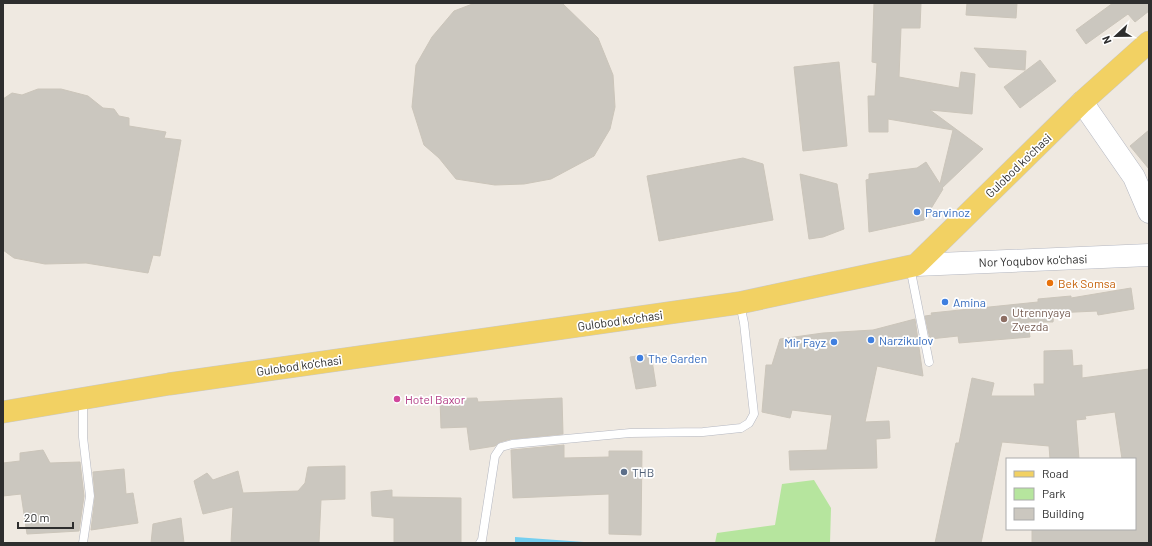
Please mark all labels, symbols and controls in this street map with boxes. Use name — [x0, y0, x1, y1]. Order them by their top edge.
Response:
north arrow — [1096, 16, 1136, 56]
text: N — [1099, 34, 1114, 46]
street label: Gulobod ko'chasi — [982, 130, 1054, 200]
place label: Parvinoz — [925, 205, 970, 219]
marker: Parvinoz — [912, 207, 922, 217]
street label: Nor Yoqubov ko'chasi — [978, 251, 1088, 269]
place label: Bek Somsa — [1058, 276, 1116, 290]
marker: Bek Somsa — [1045, 278, 1055, 288]
place label: Amina — [953, 295, 986, 309]
marker: Amina — [940, 297, 950, 307]
place label: Utrennyaya Zvezda — [1012, 305, 1071, 333]
street label: Gulobod ko'chasi — [576, 307, 664, 333]
marker: Utrennyaya Zvezda — [999, 314, 1009, 324]
place label: Narzikulov — [879, 333, 934, 347]
place label: Mir Fayz — [784, 335, 826, 349]
marker: Narzikulov — [866, 335, 876, 345]
marker: Mir Fayz — [829, 337, 839, 347]
place label: The Garden — [648, 351, 707, 365]
street label: Gulobod ko'chasi — [255, 352, 343, 378]
marker: The Garden — [635, 353, 645, 363]
place label: Hotel Baxor — [405, 392, 466, 406]
marker: Hotel Baxor — [392, 394, 402, 404]
legend — [1006, 458, 1136, 530]
place label: THB — [632, 465, 654, 479]
text: Road — [1042, 466, 1069, 480]
marker: THB — [619, 467, 629, 477]
text: Park — [1042, 486, 1066, 500]
scale bar — [18, 504, 73, 530]
text: Building — [1042, 506, 1084, 520]
text: 20 m — [24, 510, 50, 524]

